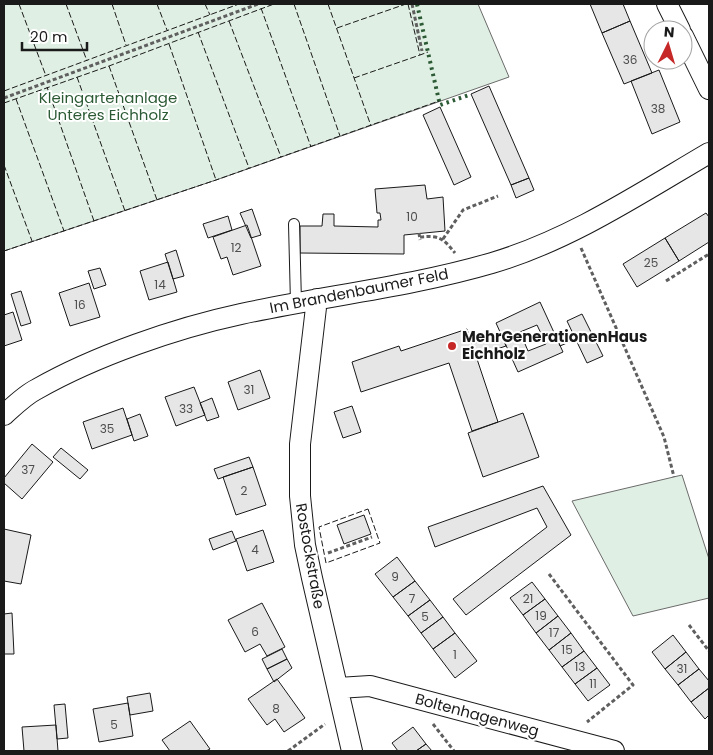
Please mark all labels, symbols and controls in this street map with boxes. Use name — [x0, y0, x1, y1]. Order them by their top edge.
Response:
scale bar — [22, 20, 88, 52]
north arrow — [643, 20, 693, 70]
text: N — [663, 22, 675, 42]
text: 20 m — [30, 26, 68, 47]
house number: 36 — [623, 51, 637, 68]
park label: Kleingartenanlage Unteres Eichholz — [39, 87, 177, 125]
house number: 38 — [651, 100, 665, 117]
house number: 10 — [406, 208, 418, 225]
house number: 12 — [231, 239, 241, 256]
house number: 25 — [644, 254, 658, 271]
street label: Im Brandenbaumer Feld — [268, 263, 450, 318]
house number: 14 — [154, 276, 166, 293]
house number: 16 — [74, 296, 86, 313]
place label: MehrGenerationenHaus Eichholz — [462, 326, 647, 364]
marker: MehrGenerationenHaus Eichholz — [446, 340, 458, 352]
house number: 31 — [244, 381, 254, 398]
house number: 33 — [179, 400, 193, 417]
house number: 35 — [100, 420, 114, 437]
house number: 37 — [21, 461, 35, 478]
house number: 2 — [241, 482, 248, 499]
street label: Rostockstraße — [291, 501, 330, 610]
house number: 4 — [251, 541, 259, 558]
house number: 9 — [391, 568, 399, 585]
house number: 7 — [409, 590, 416, 607]
house number: 21 — [523, 590, 533, 607]
house number: 19 — [535, 607, 547, 624]
house number: 5 — [421, 608, 429, 625]
house number: 6 — [251, 623, 259, 640]
house number: 17 — [549, 624, 560, 641]
house number: 15 — [561, 641, 573, 658]
house number: 1 — [453, 646, 457, 663]
house number: 13 — [575, 658, 585, 675]
house number: 31 — [677, 660, 687, 677]
house number: 11 — [589, 675, 597, 692]
street label: Boltenhagenweg — [413, 688, 541, 741]
house number: 8 — [272, 700, 280, 717]
house number: 5 — [110, 716, 118, 733]

